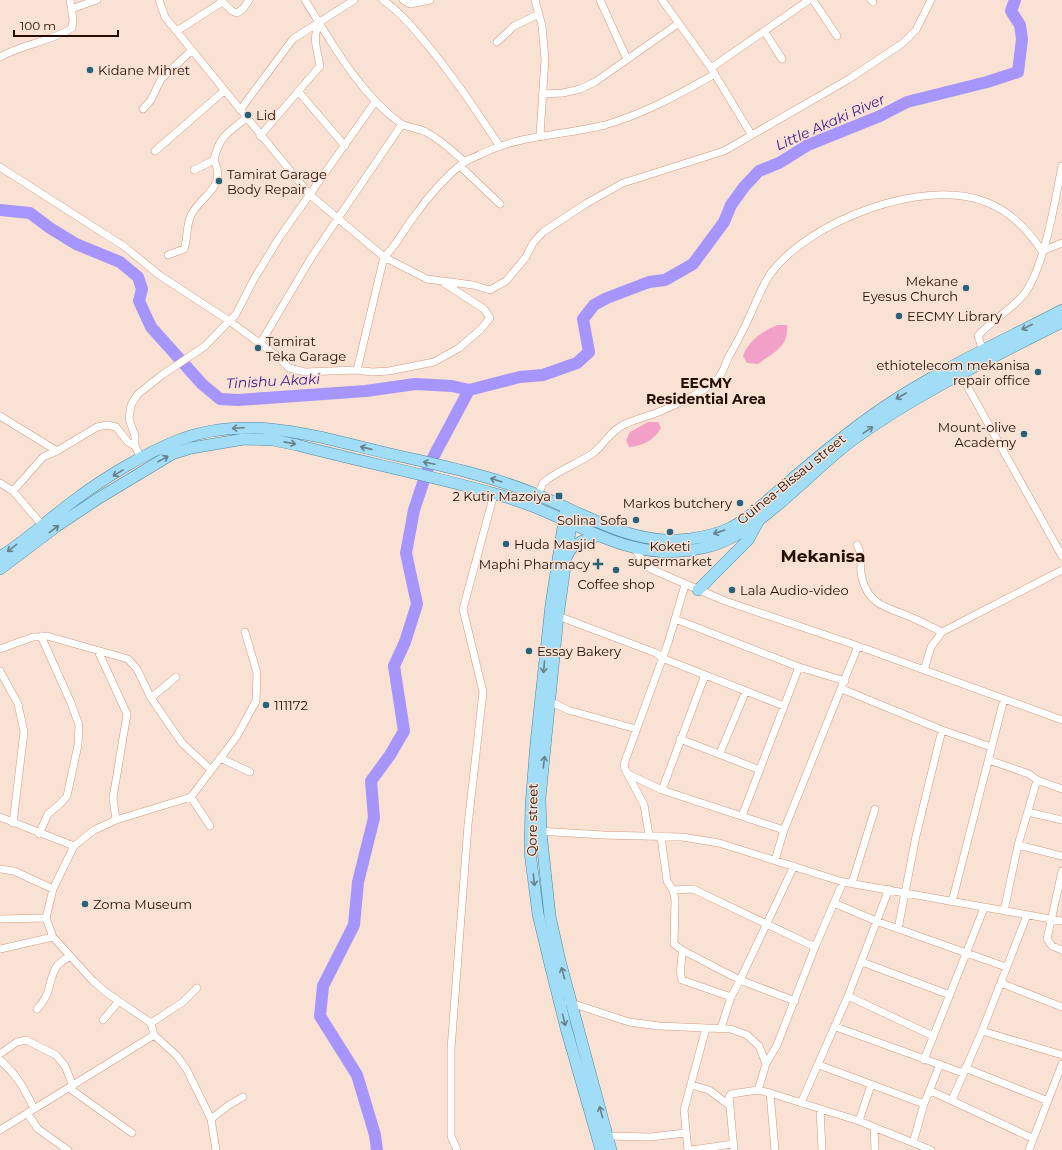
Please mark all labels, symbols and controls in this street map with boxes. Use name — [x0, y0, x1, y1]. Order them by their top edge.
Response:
scale bar — [14, 12, 118, 38]
text: 100 m — [20, 18, 56, 33]
place label: Kidane Mihret — [98, 62, 190, 78]
marker: Kidane Mihret — [85, 65, 95, 75]
water label: Little Akaki River — [773, 90, 888, 154]
place label: Lid — [256, 107, 276, 123]
marker: Lid — [243, 110, 253, 120]
place label: Tamirat Garage Body Repair — [227, 166, 327, 197]
marker: Tamirat Garage Body Repair — [214, 176, 224, 186]
place label: Mekane Eyesus Church — [862, 273, 958, 304]
marker: Mekane Eyesus Church — [961, 283, 971, 293]
place label: EECMY Library — [907, 308, 1003, 324]
marker: EECMY Library — [894, 311, 904, 321]
one-way arrow — [1021, 324, 1033, 332]
place label: Tamirat Teka Garage — [266, 333, 346, 364]
marker: Tamirat Teka Garage — [253, 343, 263, 353]
place label: ethiotelecom mekanisa repair office — [876, 357, 1030, 388]
marker: ethiotelecom mekanisa repair office — [1033, 367, 1043, 377]
water label: Tinishu Akaki — [226, 370, 321, 392]
district label: EECMY Residential Area — [646, 374, 766, 408]
one-way arrow — [895, 393, 907, 401]
place label: Mount-olive Academy — [938, 419, 1017, 450]
one-way arrow — [232, 425, 245, 432]
one-way arrow — [862, 425, 874, 433]
marker: Mount-olive Academy — [1019, 429, 1029, 439]
street label: Guinea-Bissau street — [734, 430, 848, 528]
one-way arrow — [283, 440, 296, 448]
one-way arrow — [360, 444, 373, 452]
one-way arrow — [157, 455, 169, 462]
one-way arrow — [423, 458, 436, 466]
one-way arrow — [112, 469, 124, 477]
one-way arrow — [490, 476, 503, 483]
place label: 2 Kutir Mazoiya — [452, 488, 551, 504]
marker: 2 Kutir Mazoiya — [554, 491, 564, 501]
place label: Markos butchery — [623, 495, 733, 511]
marker: Markos butchery — [735, 498, 745, 508]
place label: Solina Sofa — [557, 512, 628, 528]
marker: Solina Sofa — [631, 515, 641, 525]
one-way arrow — [48, 525, 59, 533]
marker: Koketi supermarket — [665, 527, 675, 537]
one-way arrow — [712, 529, 725, 536]
place label: Huda Masjid — [514, 536, 596, 552]
place label: Koketi supermarket — [628, 538, 712, 569]
marker: Huda Masjid — [501, 539, 511, 549]
one-way arrow — [7, 544, 18, 553]
district label: Mekanisa — [781, 546, 865, 566]
place label: Maphi Pharmacy — [479, 556, 591, 572]
marker: Maphi Pharmacy — [593, 559, 603, 569]
marker: Coffee shop — [611, 565, 621, 575]
place label: Coffee shop — [577, 576, 655, 592]
place label: Lala Audio-video — [740, 582, 849, 598]
marker: Lala Audio-video — [727, 585, 737, 595]
place label: Essay Bakery — [537, 643, 622, 659]
marker: Essay Bakery — [524, 646, 534, 656]
one-way arrow — [540, 660, 548, 673]
place label: 111172 — [274, 697, 308, 713]
marker: 111172 — [261, 700, 271, 710]
one-way arrow — [541, 756, 548, 769]
street label: Qore street — [523, 783, 541, 857]
one-way arrow — [530, 873, 537, 886]
place label: Zoma Museum — [93, 896, 192, 912]
marker: Zoma Museum — [80, 899, 90, 909]
one-way arrow — [559, 967, 566, 980]
one-way arrow — [561, 1013, 568, 1026]
one-way arrow — [597, 1106, 604, 1119]

